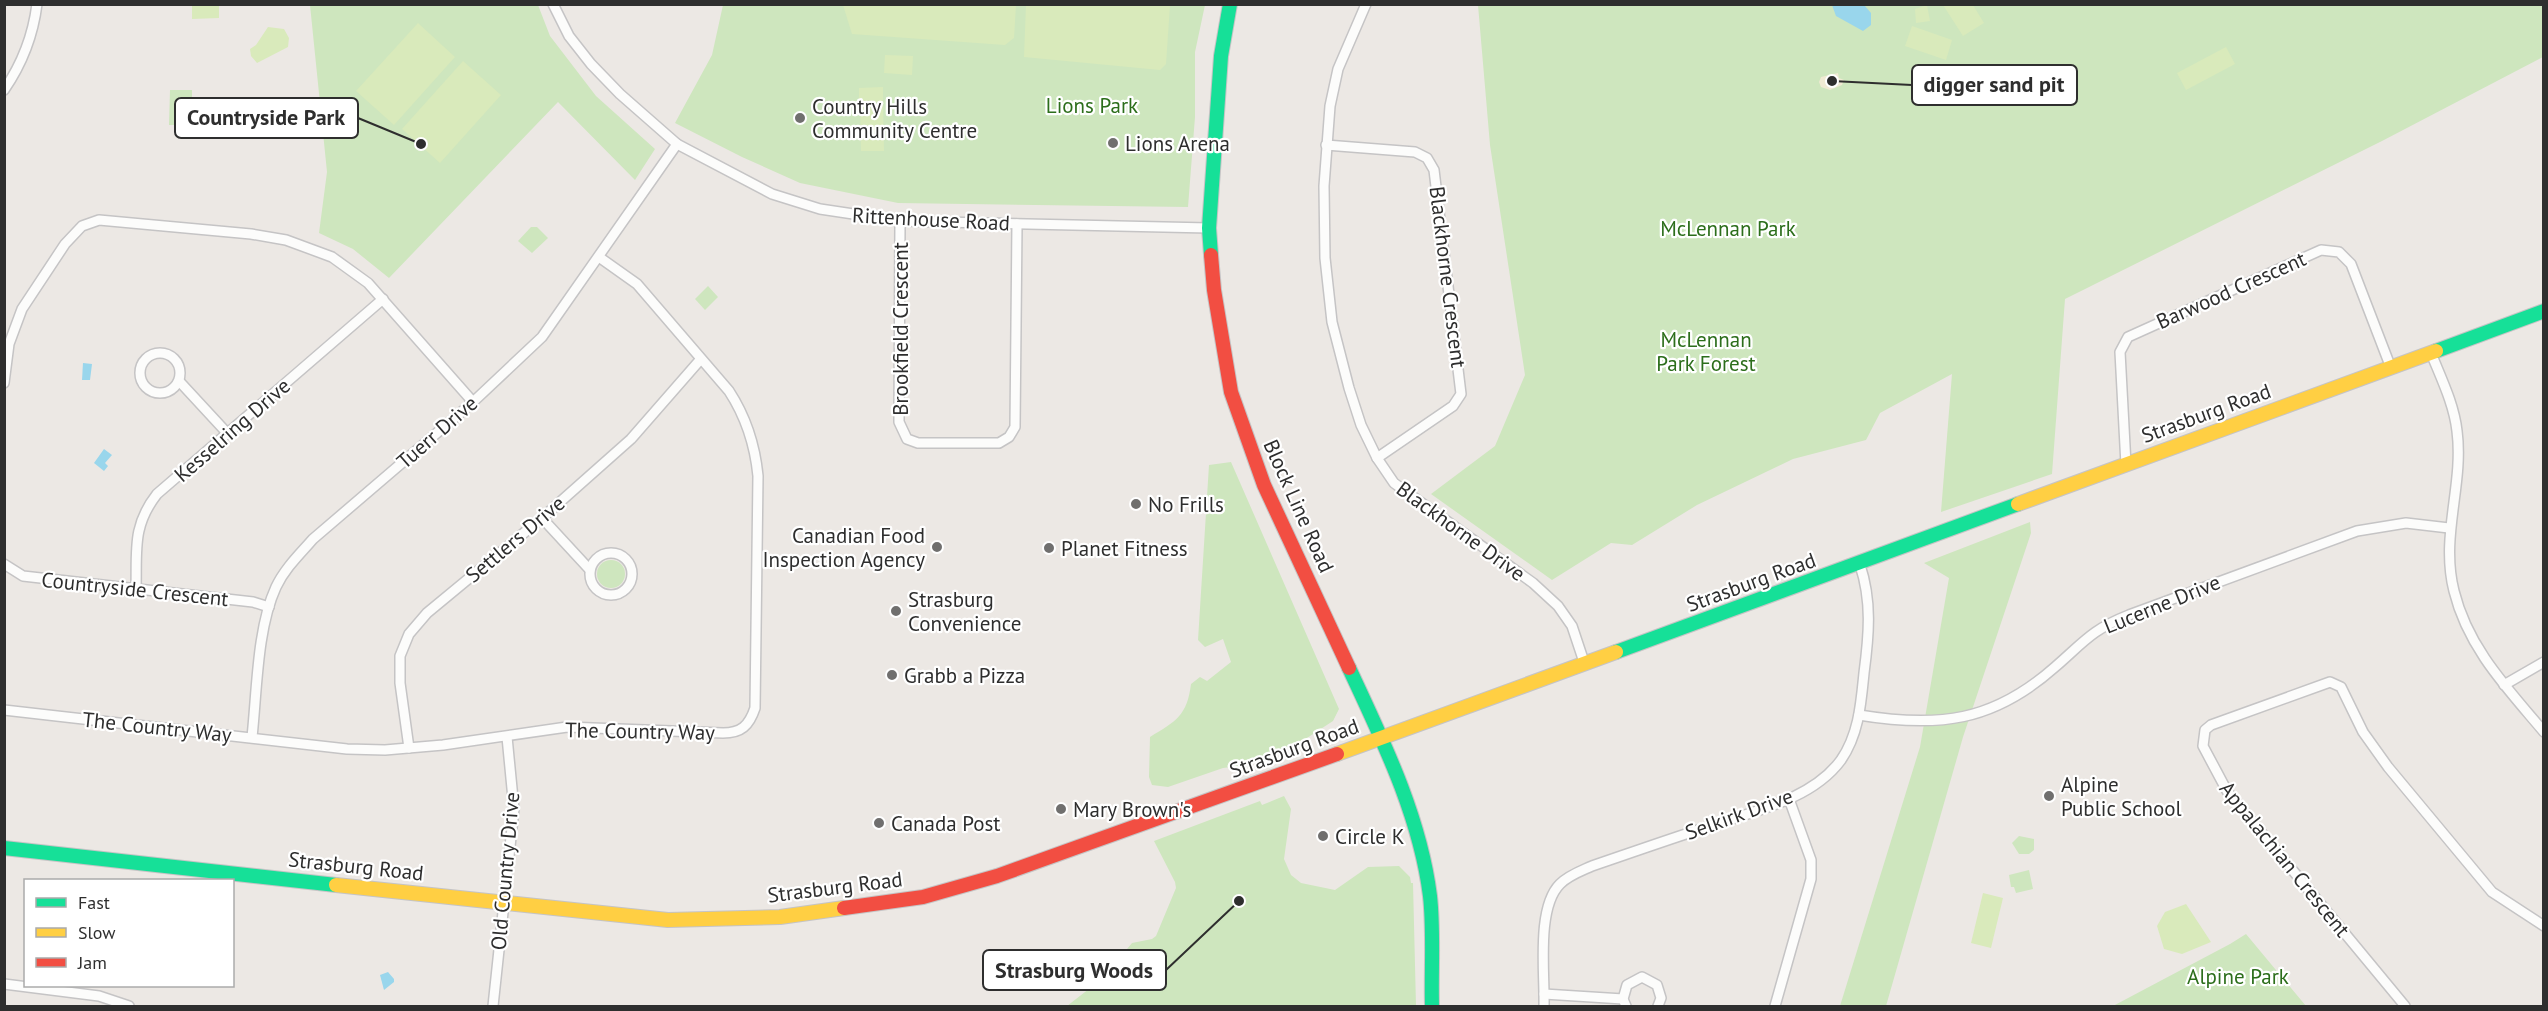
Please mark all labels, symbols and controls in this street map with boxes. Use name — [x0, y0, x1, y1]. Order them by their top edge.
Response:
callout: digger sand pit — [1912, 65, 2077, 105]
text: digger sand pit — [1924, 70, 2065, 98]
park label: Lions Park — [1046, 92, 1138, 119]
place label: Country Hills Community Centre — [812, 93, 977, 144]
callout: Countryside Park — [175, 98, 358, 138]
text: Countryside Park — [187, 103, 345, 131]
marker: Country Hills Community Centre — [793, 111, 807, 125]
place label: Lions Arena — [1125, 130, 1230, 157]
marker: Lions Arena — [1106, 136, 1120, 150]
street label: Blackhorne Crescent — [1423, 185, 1473, 369]
street label: Rittenhouse Road — [851, 201, 1011, 237]
park label: McLennan Park — [1660, 215, 1796, 242]
street label: Brookfield Crescent — [887, 242, 914, 416]
street label: Barwood Crescent — [2152, 245, 2310, 335]
park label: McLennan Park Forest — [1656, 326, 1756, 377]
street label: Kesselring Drive — [168, 372, 296, 488]
street label: Strasburg Road — [2138, 377, 2274, 449]
street label: Tuerr Drive — [391, 390, 483, 474]
street label: Block Line Road — [1258, 435, 1340, 577]
street label: Blackhorne Drive — [1391, 475, 1531, 587]
street label: Settlers Drive — [460, 490, 570, 588]
place label: No Frills — [1148, 491, 1224, 518]
marker: No Frills — [1129, 497, 1143, 511]
place label: Canadian Food Inspection Agency — [762, 522, 925, 573]
place label: Planet Fitness — [1061, 535, 1188, 562]
marker: Canadian Food Inspection Agency — [930, 540, 944, 554]
marker: Planet Fitness — [1042, 541, 1056, 555]
street label: Strasburg Road — [1683, 546, 1819, 618]
street label: Countryside Crescent — [40, 566, 230, 612]
street label: Lucerne Drive — [2100, 568, 2224, 640]
place label: Strasburg Convenience — [908, 586, 1021, 637]
marker: Strasburg Convenience — [889, 604, 903, 618]
place label: Grabb a Pizza — [904, 662, 1025, 689]
marker: Grabb a Pizza — [885, 668, 899, 682]
street label: The Country Way — [81, 706, 233, 748]
street label: Strasburg Road — [1226, 712, 1362, 784]
street label: The Country Way — [565, 716, 715, 746]
place label: Alpine Public School — [2061, 771, 2182, 822]
street label: Appalachian Crescent — [2214, 776, 2356, 942]
street label: Selkirk Drive — [1681, 782, 1797, 846]
marker: Alpine Public School — [2042, 789, 2056, 803]
street label: Old Country Drive — [485, 791, 525, 951]
place label: Mary Brown's — [1073, 796, 1191, 823]
marker: Mary Brown's — [1054, 802, 1068, 816]
place label: Canada Post — [891, 810, 1000, 837]
marker: Canada Post — [872, 816, 886, 830]
place label: Circle K — [1335, 823, 1405, 850]
marker: Circle K — [1316, 829, 1330, 843]
street label: Strasburg Road — [287, 845, 425, 887]
street label: Strasburg Road — [766, 865, 904, 909]
legend — [24, 879, 234, 987]
text: Fast — [78, 891, 110, 914]
text: Slow — [78, 921, 116, 944]
callout: Strasburg Woods — [983, 950, 1166, 990]
text: Jam — [77, 951, 107, 974]
text: Strasburg Woods — [995, 956, 1153, 984]
park label: Alpine Park — [2187, 963, 2289, 990]

